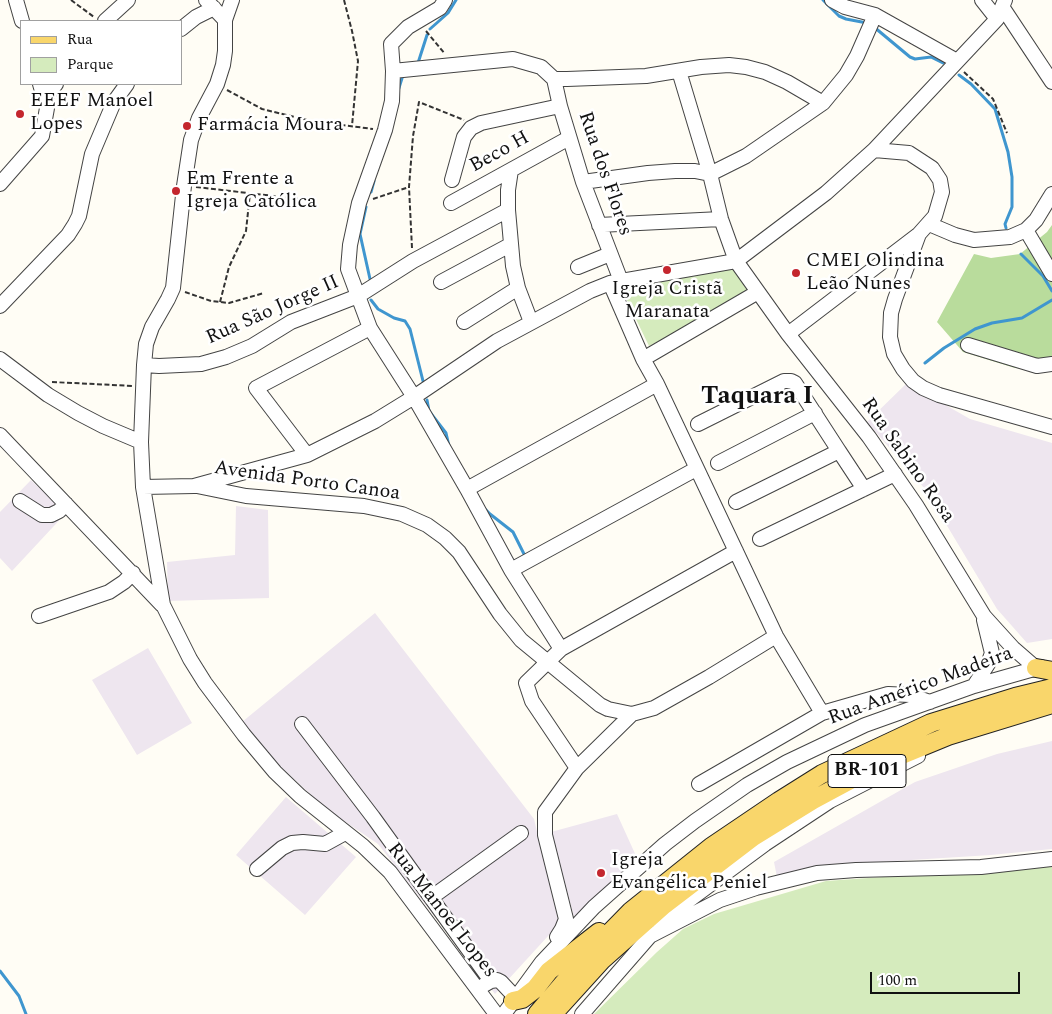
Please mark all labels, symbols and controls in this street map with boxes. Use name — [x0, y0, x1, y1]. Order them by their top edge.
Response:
legend — [20, 20, 182, 85]
text: Rua — [67, 28, 93, 51]
text: Parque — [67, 53, 114, 76]
place label: EEEF Manoel Lopes — [30, 90, 153, 137]
marker: EEEF Manoel Lopes — [14, 108, 26, 120]
street label: Rua dos Flores — [572, 109, 636, 239]
place label: Farmácia Moura — [197, 114, 343, 138]
marker: Farmácia Moura — [181, 120, 193, 132]
street label: Beco H — [466, 127, 534, 179]
place label: Em Frente a Igreja Católica — [186, 168, 317, 215]
marker: Em Frente a Igreja Católica — [170, 185, 182, 197]
place label: CMEI Olindina Leão Nunes — [806, 250, 944, 297]
marker: Igreja Cristã Maranata — [661, 264, 673, 276]
marker: CMEI Olindina Leão Nunes — [790, 267, 802, 279]
street label: Rua São Jorge II — [203, 271, 343, 351]
place label: Igreja Cristã Maranata — [611, 278, 723, 325]
district label: Taquara I — [701, 383, 813, 413]
street label: Rua Sabino Rosa — [855, 394, 959, 528]
street label: Avenida Porto Canoa — [212, 457, 402, 507]
street label: Rua Américo Madeira — [825, 642, 1017, 732]
road number: BR-101 — [828, 754, 906, 788]
street label: Rua Manoel Lopes — [381, 839, 501, 983]
place label: Igreja Evangélica Peniel — [611, 849, 767, 896]
marker: Igreja Evangélica Peniel — [595, 867, 607, 879]
scale bar — [872, 962, 1022, 994]
text: 100 m — [878, 969, 917, 992]

